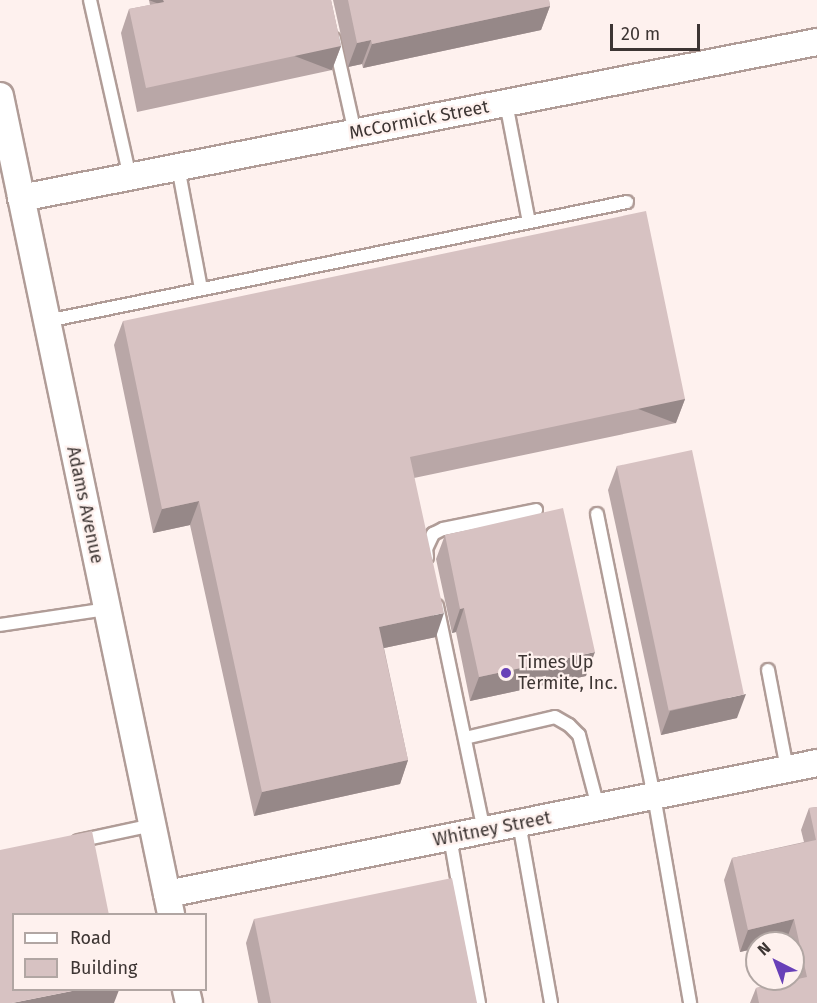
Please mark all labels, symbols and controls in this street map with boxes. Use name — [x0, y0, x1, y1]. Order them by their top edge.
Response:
scale bar — [613, 12, 703, 50]
text: 20 m — [621, 23, 660, 45]
street label: McCormick Street — [347, 96, 491, 144]
street label: Adams Avenue — [62, 444, 108, 566]
place label: Times Up Termite, Inc. — [518, 652, 617, 694]
marker: Times Up Termite, Inc. — [499, 666, 513, 680]
street label: Whitney Street — [431, 807, 553, 851]
legend — [12, 913, 207, 991]
text: Road — [70, 927, 112, 949]
north arrow — [745, 931, 805, 991]
text: N — [754, 938, 774, 959]
text: Building — [70, 957, 137, 979]

